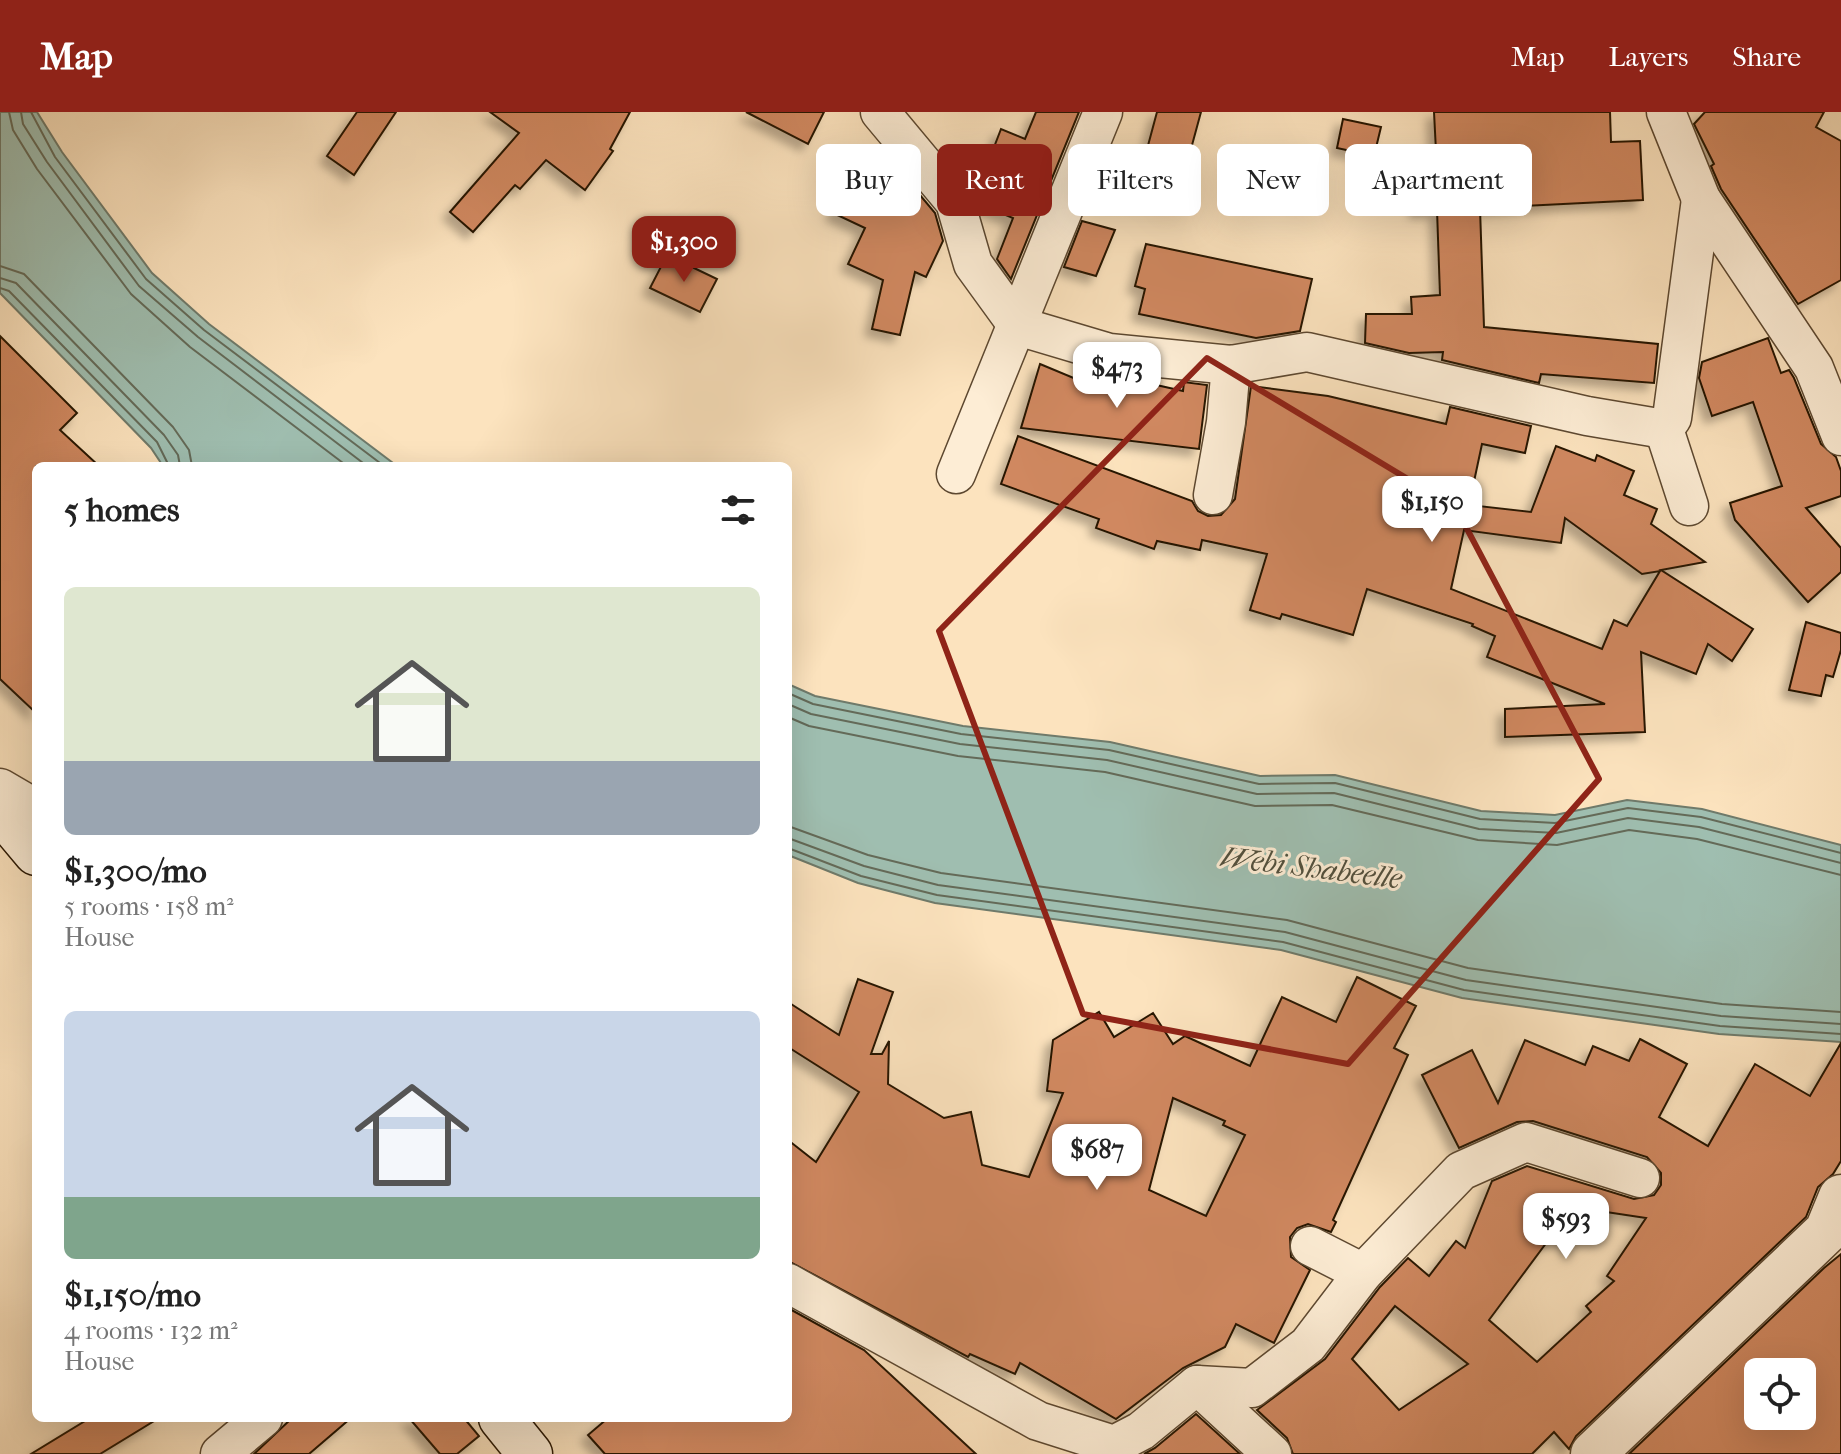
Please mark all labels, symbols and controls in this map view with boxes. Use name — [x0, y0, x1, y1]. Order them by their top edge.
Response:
text: Map — [40, 34, 113, 79]
text: Map — [1511, 40, 1564, 73]
text: Layers — [1608, 40, 1688, 73]
text: Share — [1732, 40, 1801, 73]
chip: Buy — [816, 144, 921, 216]
chip: Rent — [937, 144, 1052, 216]
chip: Filters — [1068, 144, 1201, 216]
chip: New — [1217, 144, 1329, 216]
chip: Apartment — [1345, 144, 1532, 216]
pin: $1,300 — [619, 216, 749, 284]
text: $1,300 — [650, 226, 718, 257]
pin: $473 — [1070, 342, 1164, 410]
text: $473 — [1091, 352, 1143, 383]
pin: $1,150 — [1367, 476, 1497, 544]
text: $1,150 — [1400, 486, 1464, 517]
icon: filters — [716, 488, 760, 532]
text: 5 homes — [64, 490, 179, 530]
icon: home — [340, 639, 484, 783]
water label: Webi Shabeelle — [1218, 840, 1405, 897]
text: $1,300/mo — [64, 851, 207, 891]
text: 5 rooms · 158 m² — [64, 891, 234, 922]
text: House — [64, 922, 134, 953]
icon: home — [340, 1063, 484, 1207]
pin: $687 — [1050, 1124, 1144, 1192]
text: $687 — [1070, 1134, 1124, 1165]
pin: $593 — [1519, 1193, 1613, 1261]
text: $593 — [1541, 1203, 1591, 1234]
text: $1,150/mo — [64, 1275, 201, 1315]
text: 4 rooms · 132 m² — [64, 1315, 238, 1346]
text: House — [64, 1346, 134, 1377]
map controls — [1744, 1358, 1816, 1430]
button: locate — [1744, 1358, 1816, 1430]

